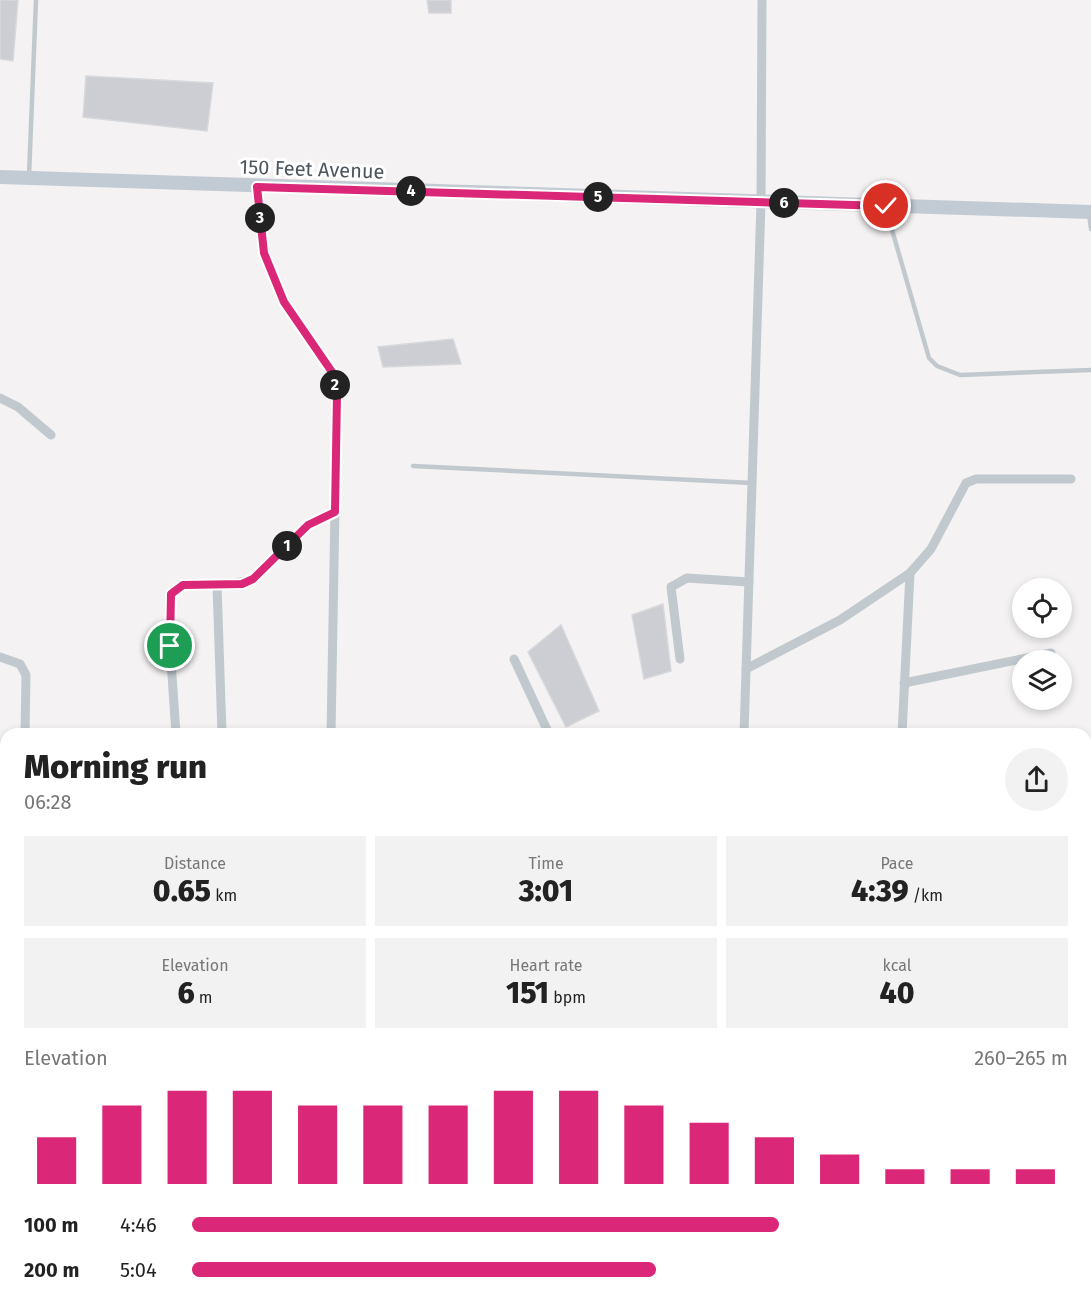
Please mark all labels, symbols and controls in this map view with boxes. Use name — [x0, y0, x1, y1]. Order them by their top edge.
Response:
street label: 150 Feet Avenue — [239, 154, 385, 184]
pin: 4 — [396, 176, 426, 206]
pin — [860, 180, 911, 231]
text: 4 — [406, 181, 416, 200]
pin: 5 — [583, 182, 613, 212]
text: 5 — [594, 187, 602, 206]
pin: 6 — [769, 188, 799, 218]
icon: check — [869, 189, 902, 222]
text: 6 — [779, 193, 789, 212]
pin: 3 — [245, 203, 275, 233]
text: 3 — [256, 208, 264, 227]
pin: 2 — [320, 370, 350, 400]
text: 2 — [331, 375, 339, 394]
pin: 1 — [272, 531, 302, 561]
text: 1 — [283, 536, 291, 555]
map controls — [1012, 578, 1072, 710]
button: locate — [1012, 578, 1072, 638]
pin — [144, 620, 195, 671]
icon: arrive — [153, 629, 186, 662]
button: layers — [1012, 650, 1072, 710]
text: Morning run — [24, 747, 207, 787]
button: share — [1005, 748, 1068, 811]
text: 06:28 — [24, 790, 72, 814]
text: Distance — [164, 854, 226, 873]
text: Time — [528, 854, 564, 873]
text: Pace — [880, 854, 914, 873]
text: 0.65 — [153, 873, 211, 909]
text: 3:01 — [519, 873, 573, 909]
text: 4:39 — [851, 873, 909, 909]
text: km — [211, 886, 237, 905]
text: /km — [909, 886, 943, 905]
text: Elevation — [161, 956, 229, 975]
text: Heart rate — [510, 956, 582, 975]
text: kcal — [883, 956, 911, 975]
text: 6 — [177, 975, 195, 1011]
text: 151 — [506, 975, 549, 1011]
text: 40 — [879, 975, 915, 1011]
text: m — [195, 988, 213, 1007]
text: bpm — [549, 988, 586, 1007]
text: Elevation — [24, 1046, 108, 1070]
text: 260–265 m — [974, 1046, 1068, 1070]
text: 100 m — [24, 1213, 78, 1237]
text: 4:46 — [120, 1213, 157, 1237]
text: 200 m — [24, 1258, 79, 1282]
text: 5:04 — [120, 1258, 157, 1282]

